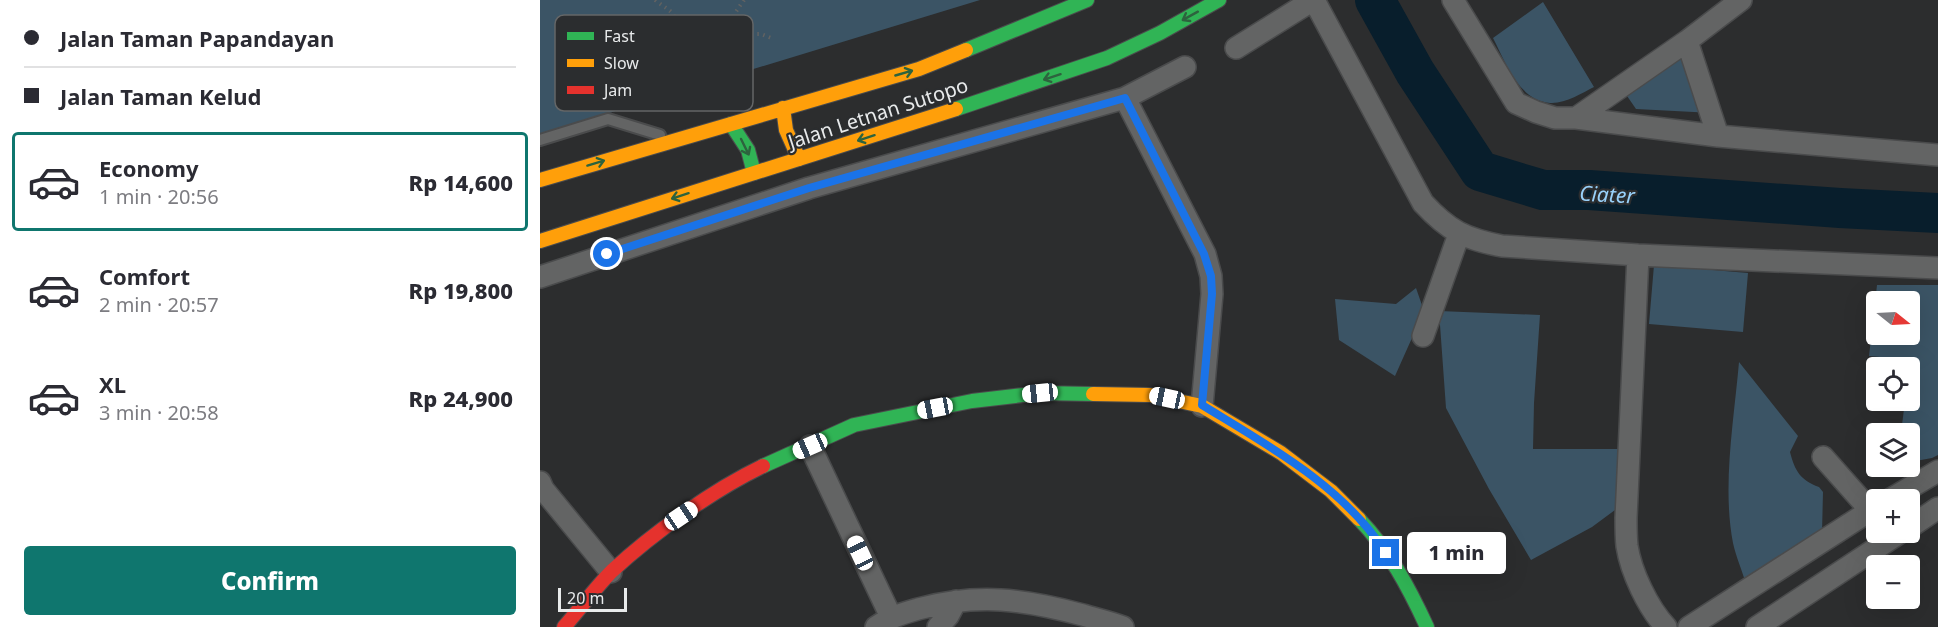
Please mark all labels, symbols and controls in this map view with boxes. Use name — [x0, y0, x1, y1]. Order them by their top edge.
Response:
one-way arrow — [1181, 11, 1199, 22]
legend — [555, 15, 753, 111]
text: Jalan Taman Papandayan — [60, 23, 334, 53]
text: Fast — [604, 25, 635, 47]
text: Slow — [604, 52, 639, 74]
one-way arrow — [894, 67, 913, 78]
street label: Jalan Letnan Sutopo — [783, 71, 971, 155]
one-way arrow — [1043, 72, 1061, 83]
text: Jam — [602, 79, 632, 101]
text: Jalan Taman Kelud — [60, 81, 261, 111]
one-way arrow — [857, 133, 876, 144]
one-way arrow — [740, 138, 751, 156]
text: Economy — [99, 153, 198, 183]
icon: car — [27, 155, 81, 209]
one-way arrow — [586, 157, 605, 168]
text: Rp 14,600 — [409, 167, 513, 197]
water label: Ciater — [1579, 179, 1637, 210]
text: 1 min · 20:56 — [99, 183, 219, 210]
one-way arrow — [671, 191, 690, 202]
route start — [593, 240, 620, 267]
text: Comfort — [99, 261, 190, 291]
icon: car — [27, 263, 81, 317]
text: Rp 19,800 — [409, 275, 513, 305]
text: 2 min · 20:57 — [99, 291, 219, 318]
north arrow — [1866, 291, 1920, 345]
map controls — [1866, 291, 1920, 609]
button: locate — [1866, 357, 1920, 411]
text: XL — [99, 369, 126, 399]
icon: car — [27, 371, 81, 425]
car — [1021, 382, 1059, 404]
text: Rp 24,900 — [409, 383, 513, 413]
car — [1148, 385, 1186, 411]
car — [916, 396, 954, 420]
text: 3 min · 20:58 — [99, 399, 219, 426]
button: layers — [1866, 423, 1920, 477]
car — [790, 430, 830, 462]
button: + — [1866, 489, 1920, 543]
car — [661, 498, 701, 534]
callout: 1 min — [1407, 532, 1506, 574]
car — [844, 533, 876, 573]
route end — [1372, 539, 1399, 566]
text: 1 min — [1429, 539, 1484, 566]
button: Confirm — [24, 546, 516, 615]
button: − — [1866, 555, 1920, 609]
scale bar — [558, 585, 627, 612]
text: 20 m — [567, 587, 604, 609]

